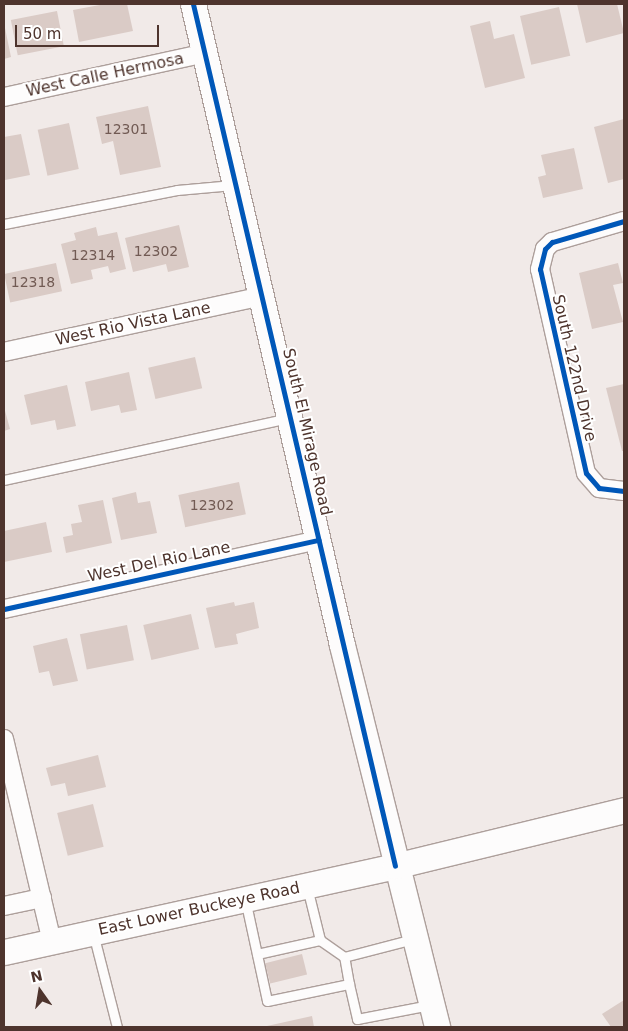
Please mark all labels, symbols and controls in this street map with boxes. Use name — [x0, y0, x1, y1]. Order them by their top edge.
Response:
scale bar — [18, 15, 161, 47]
text: 50 m — [23, 25, 61, 43]
street label: West Calle Hermosa — [24, 49, 186, 101]
house number: 12301 — [104, 121, 148, 137]
house number: 12302 — [134, 243, 178, 259]
house number: 12314 — [71, 247, 115, 263]
house number: 12318 — [11, 274, 55, 290]
street label: South 122nd Drive — [548, 293, 600, 443]
street label: West Rio Vista Lane — [54, 298, 212, 350]
street label: South El Mirage Road — [278, 346, 336, 518]
house number: 12302 — [190, 497, 234, 513]
street label: West Del Rio Lane — [86, 538, 232, 586]
street label: East Lower Buckeye Road — [96, 878, 302, 940]
north arrow — [15, 966, 65, 1016]
text: N — [29, 967, 44, 985]

